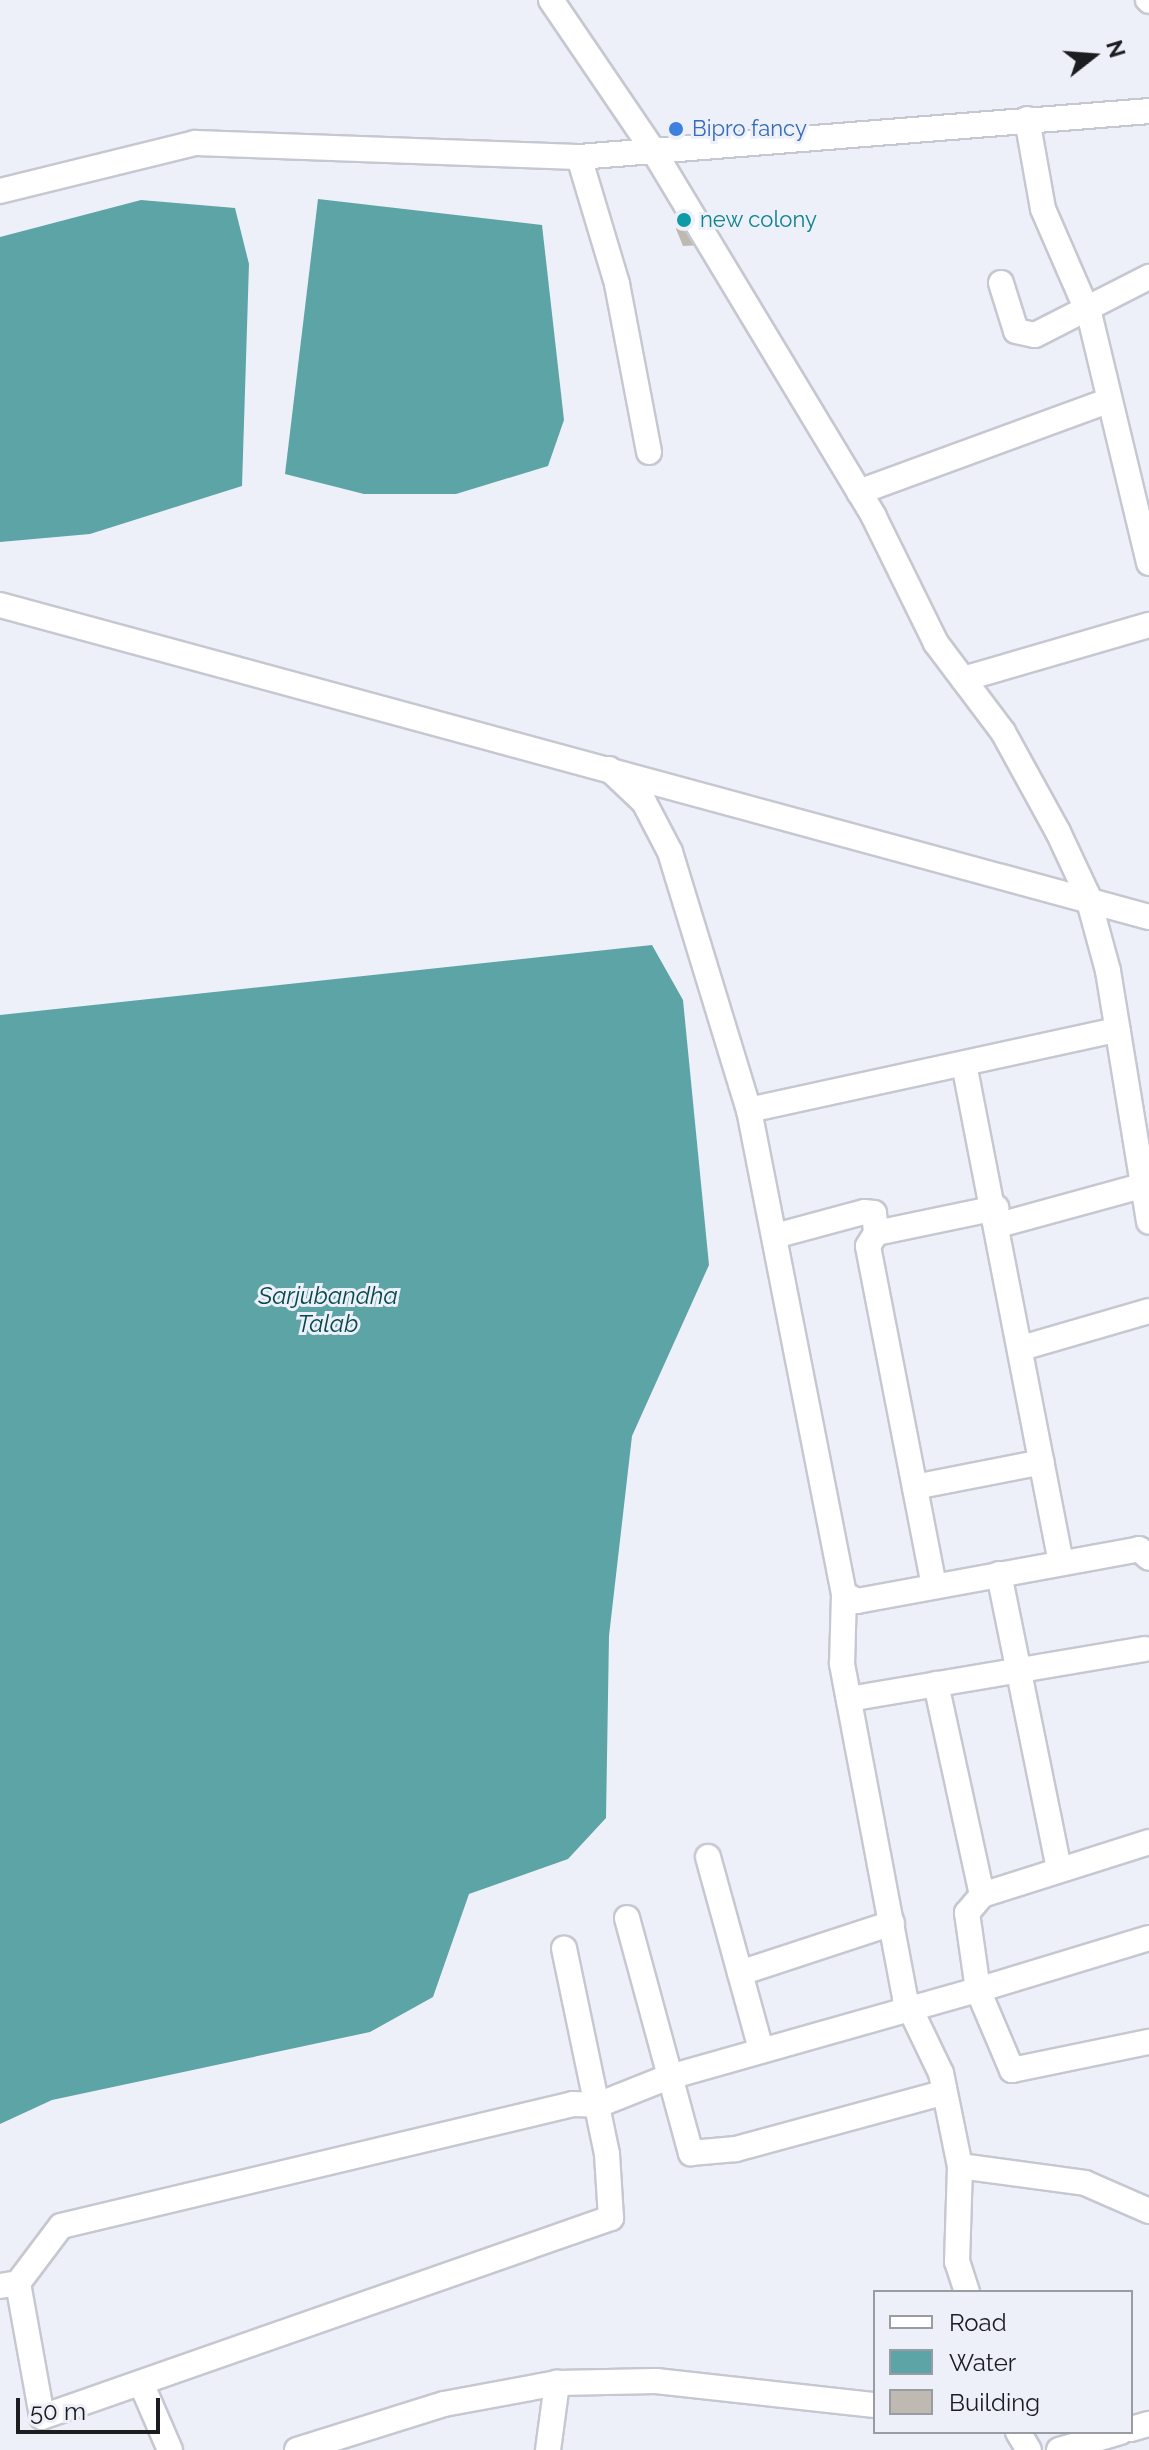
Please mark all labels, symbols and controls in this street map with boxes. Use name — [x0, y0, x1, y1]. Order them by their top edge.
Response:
north arrow — [1053, 16, 1133, 96]
text: N — [1101, 37, 1131, 61]
place label: Bipro fancy — [692, 116, 807, 142]
marker: Bipro fancy — [667, 120, 685, 138]
place label: new colony — [700, 207, 818, 233]
marker: new colony — [675, 211, 693, 229]
water label: Sarjubandha Talab — [258, 1282, 398, 1338]
legend — [873, 2290, 1133, 2434]
text: Road — [949, 2308, 1007, 2337]
text: Water — [949, 2348, 1016, 2377]
scale bar — [20, 2382, 164, 2432]
text: Building — [949, 2388, 1040, 2417]
text: 50 m — [30, 2397, 86, 2426]

